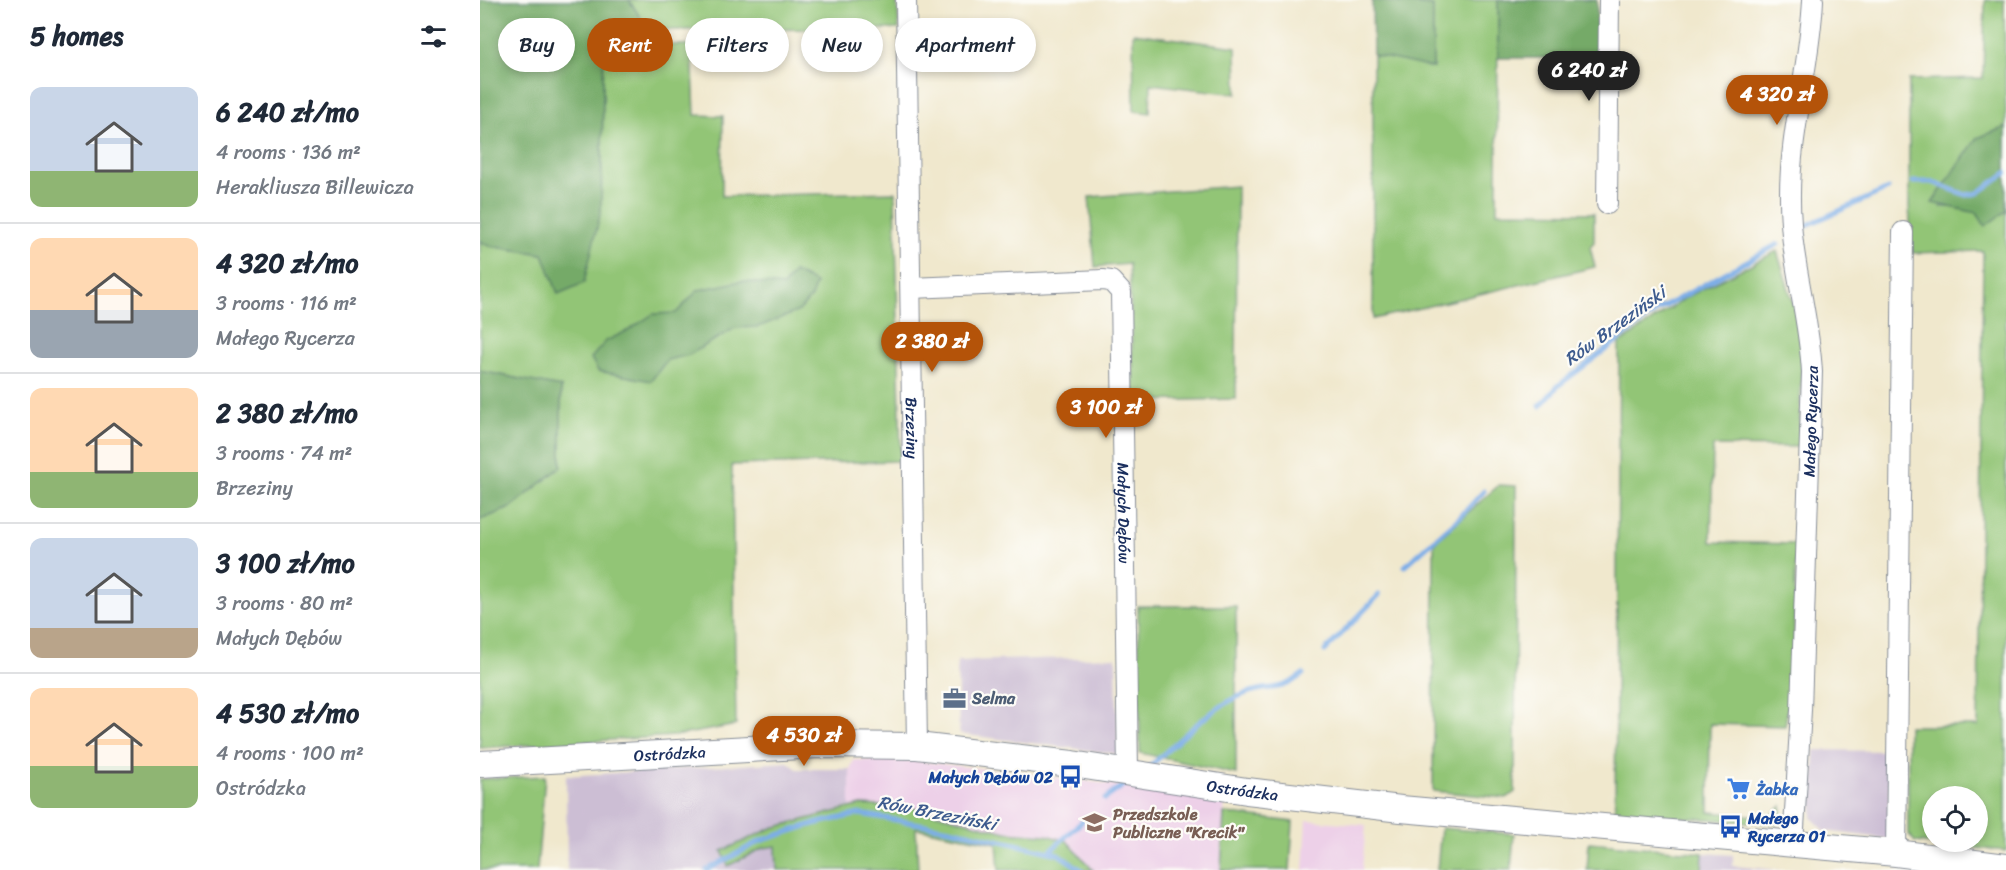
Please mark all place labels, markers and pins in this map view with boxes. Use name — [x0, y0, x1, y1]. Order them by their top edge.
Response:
pin: 6 240 zł — [1527, 51, 1651, 102]
pin: 4 320 zł — [1715, 75, 1839, 126]
pin: 2 380 zł — [870, 322, 994, 373]
pin: 3 100 zł — [1044, 388, 1168, 439]
place label: Selma — [971, 684, 1016, 713]
office icon: Selma — [941, 685, 967, 711]
pin: 4 530 zł — [742, 716, 866, 767]
place label: Małych Dębów 02 — [928, 763, 1054, 792]
bus stop icon: Małych Dębów 02 — [1058, 764, 1084, 790]
place label: Żabka — [1755, 775, 1799, 804]
supermarket icon: Żabka — [1725, 776, 1751, 802]
place label: Przedszkole Publiczne "Krecik" — [1113, 800, 1245, 847]
place label: Małego Rycerza 01 — [1747, 804, 1826, 851]
school or university icon: Przedszkole Publiczne "Krecik" — [1082, 810, 1108, 836]
bus stop icon: Małego Rycerza 01 — [1717, 814, 1743, 840]

